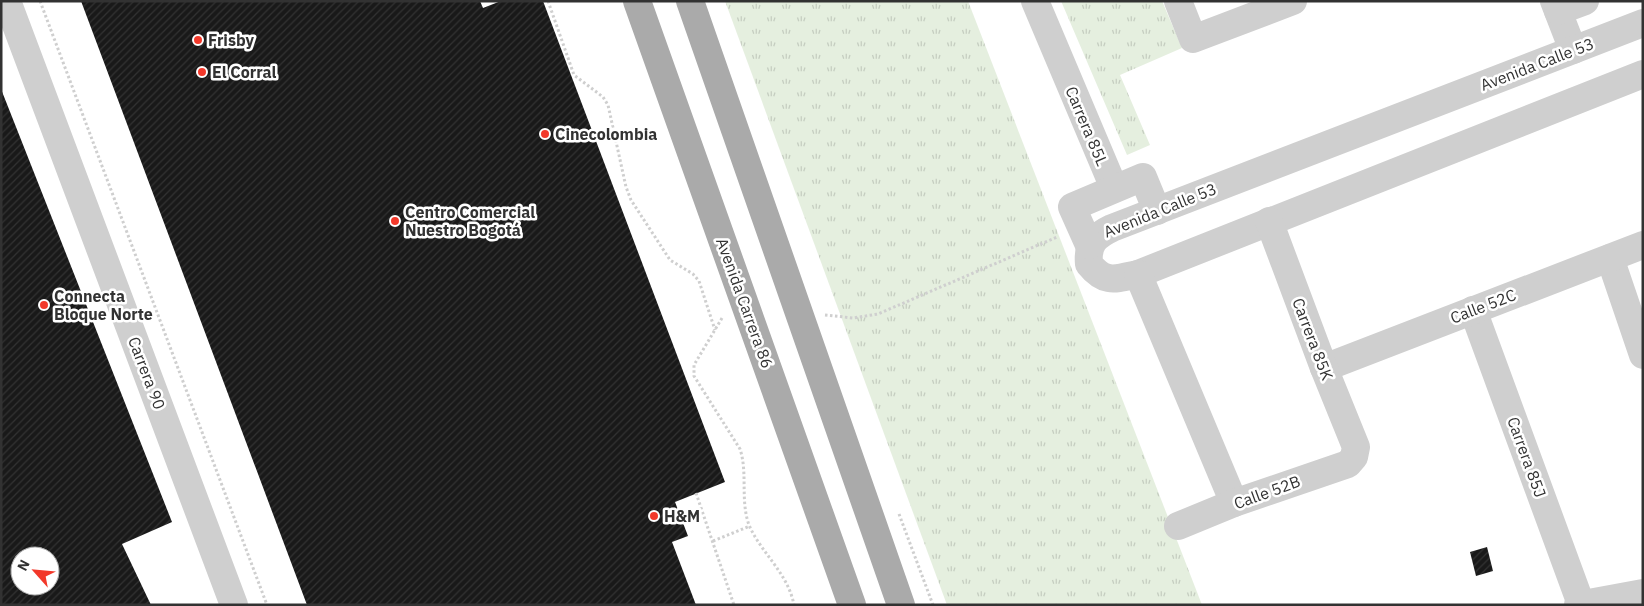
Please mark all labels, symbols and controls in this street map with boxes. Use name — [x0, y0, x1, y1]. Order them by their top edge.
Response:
place label: Frisby — [208, 30, 255, 50]
street label: Avenida Calle 53 — [1477, 33, 1597, 95]
marker: Frisby — [192, 34, 204, 46]
place label: El Corral — [212, 62, 277, 82]
marker: El Corral — [196, 66, 208, 78]
street label: Carrera 85L — [1061, 83, 1113, 169]
place label: Cinecolombia — [555, 124, 657, 144]
marker: Cinecolombia — [539, 128, 551, 140]
street label: Avenida Calle 53 — [1101, 178, 1219, 242]
place label: Centro Comercial Nuestro Bogotá — [405, 202, 535, 240]
marker: Centro Comercial Nuestro Bogotá — [389, 215, 401, 227]
street label: Avenida Carrera 86 — [712, 235, 778, 371]
street label: Calle 52C — [1447, 284, 1519, 328]
place label: Connecta Bloque Norte — [54, 286, 153, 324]
street label: Carrera 85K — [1288, 295, 1338, 383]
marker: Connecta Bloque Norte — [38, 299, 50, 311]
street label: Carrera 90 — [124, 334, 170, 412]
street label: Carrera 85J — [1503, 414, 1551, 500]
street label: Calle 52B — [1231, 471, 1303, 513]
place label: H&M — [664, 506, 700, 526]
marker: H&M — [648, 510, 660, 522]
north arrow — [10, 546, 60, 596]
text: N — [13, 556, 34, 574]

